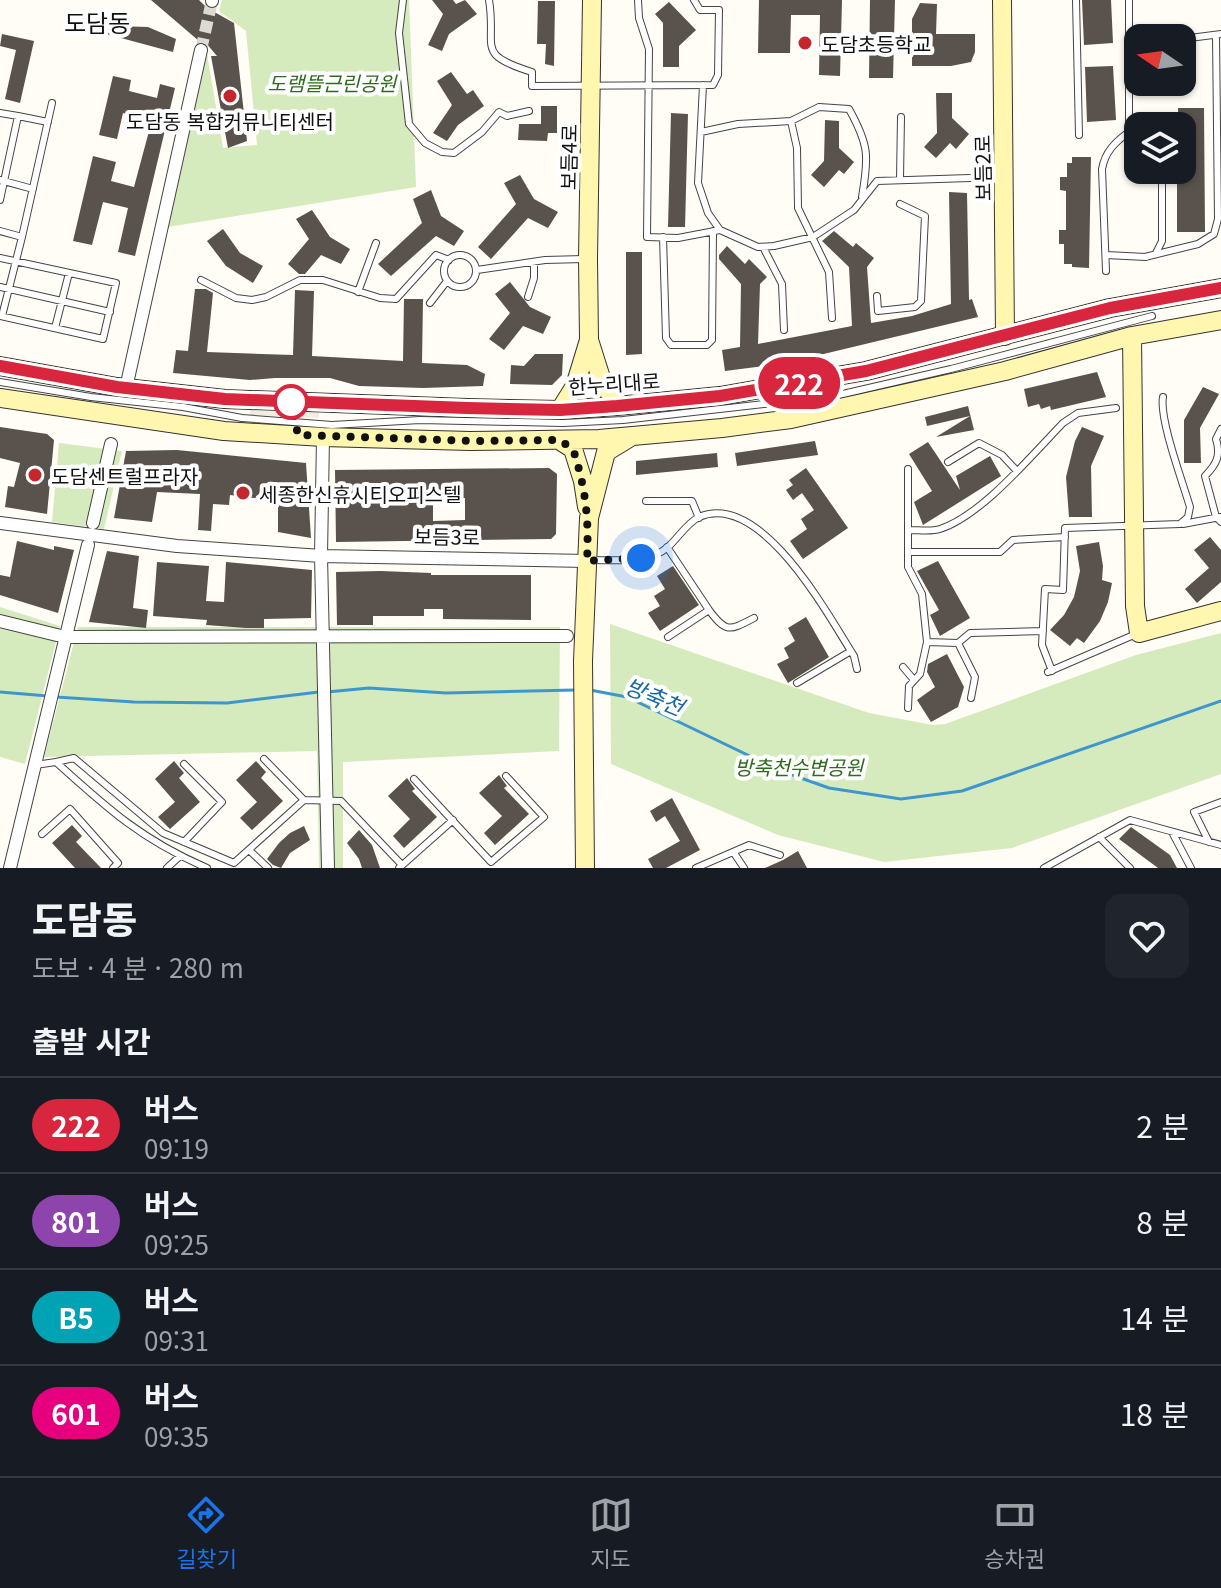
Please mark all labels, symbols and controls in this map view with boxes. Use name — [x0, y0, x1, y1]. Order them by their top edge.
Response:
district label: 도담동 — [64, 4, 130, 39]
north arrow — [1124, 24, 1196, 96]
map controls — [1124, 24, 1196, 184]
place label: 도담초등학교 — [821, 29, 931, 58]
marker: 도담초등학교 — [796, 34, 814, 52]
park label: 도램뜰근린공원 — [268, 68, 398, 97]
marker: 도담동 복합커뮤니티센터 — [221, 87, 239, 105]
place label: 도담동 복합커뮤니티센터 — [126, 106, 334, 135]
button: layers — [1124, 112, 1196, 184]
street label: 보듬4로 — [553, 124, 583, 190]
street label: 보듬2로 — [967, 135, 997, 201]
line badge: 222 — [753, 357, 845, 409]
text: 222 — [774, 363, 824, 403]
street label: 한누리대로 — [567, 365, 661, 401]
unlabelled marker — [274, 385, 308, 419]
place label: 도담센트럴프라자 — [51, 461, 198, 490]
marker: 도담센트럴프라자 — [26, 466, 44, 484]
place label: 세종한신휴시티오피스텔 — [259, 479, 461, 508]
marker: 세종한신휴시티오피스텔 — [234, 484, 252, 502]
street label: 보듬3로 — [414, 521, 480, 551]
your location — [621, 538, 661, 578]
water label: 방축천 — [621, 668, 692, 723]
park label: 방축천수변공원 — [735, 752, 865, 781]
text: 도담동 — [32, 890, 137, 945]
button: heart — [1105, 894, 1189, 978]
text: 도보 · 4 분 · 280 m — [32, 948, 244, 985]
text: 출발 시간 — [32, 1018, 151, 1062]
text: 버스 — [144, 1085, 199, 1129]
text: 2 분 — [1136, 1103, 1189, 1147]
text: 222 — [51, 1105, 101, 1145]
text: 09:19 — [144, 1129, 209, 1166]
text: 버스 — [144, 1181, 199, 1225]
text: 8 분 — [1136, 1199, 1189, 1243]
text: 801 — [51, 1201, 101, 1241]
text: 09:25 — [144, 1225, 209, 1262]
text: 버스 — [144, 1277, 199, 1321]
text: 14 분 — [1120, 1295, 1189, 1339]
text: B5 — [58, 1297, 94, 1337]
text: 09:31 — [144, 1321, 209, 1358]
text: 버스 — [144, 1373, 199, 1417]
text: 18 분 — [1120, 1391, 1189, 1435]
text: 601 — [51, 1393, 101, 1433]
text: 09:35 — [144, 1417, 209, 1454]
tab: 길찾기 — [176, 1493, 237, 1573]
tab: 지도 — [589, 1493, 633, 1573]
tab: 승차권 — [984, 1493, 1045, 1573]

